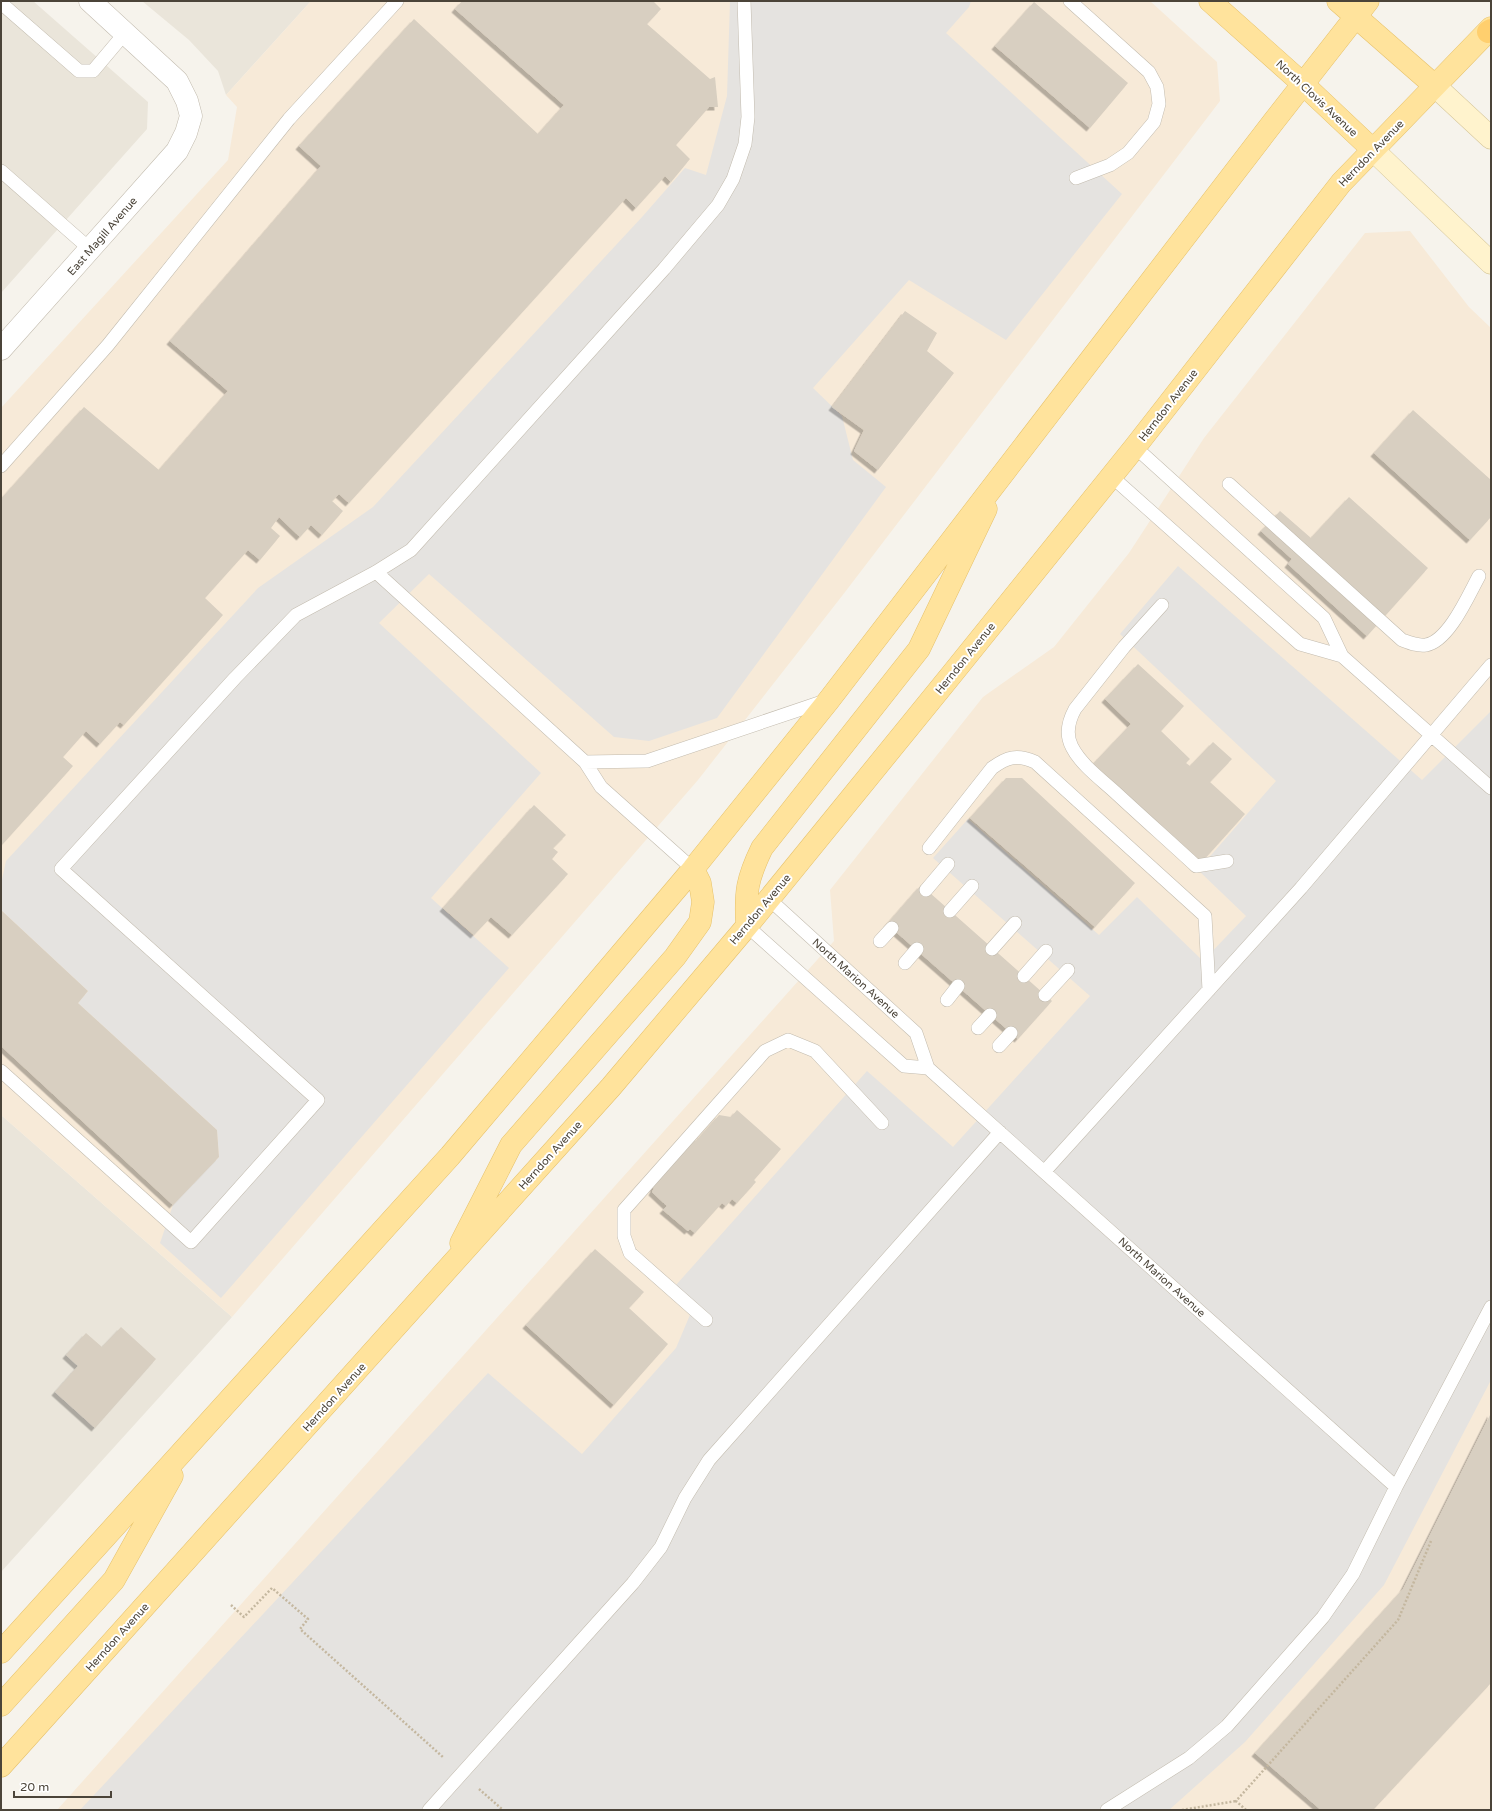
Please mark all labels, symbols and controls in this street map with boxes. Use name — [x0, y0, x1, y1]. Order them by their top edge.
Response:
street label: North Clovis Avenue — [1273, 57, 1360, 139]
street label: Herndon Avenue — [1336, 117, 1407, 189]
street label: East Magill Avenue — [65, 194, 140, 278]
street label: Herndon Avenue — [1136, 367, 1201, 444]
street label: Herndon Avenue — [933, 620, 998, 697]
street label: Herndon Avenue — [727, 871, 794, 947]
street label: North Marion Avenue — [809, 936, 902, 1021]
street label: Herndon Avenue — [516, 1118, 585, 1192]
street label: North Marion Avenue — [1115, 1235, 1208, 1320]
street label: Herndon Avenue — [300, 1360, 369, 1434]
street label: Herndon Avenue — [83, 1600, 152, 1674]
scale bar — [14, 1773, 111, 1799]
text: 20 m — [20, 1780, 49, 1794]

